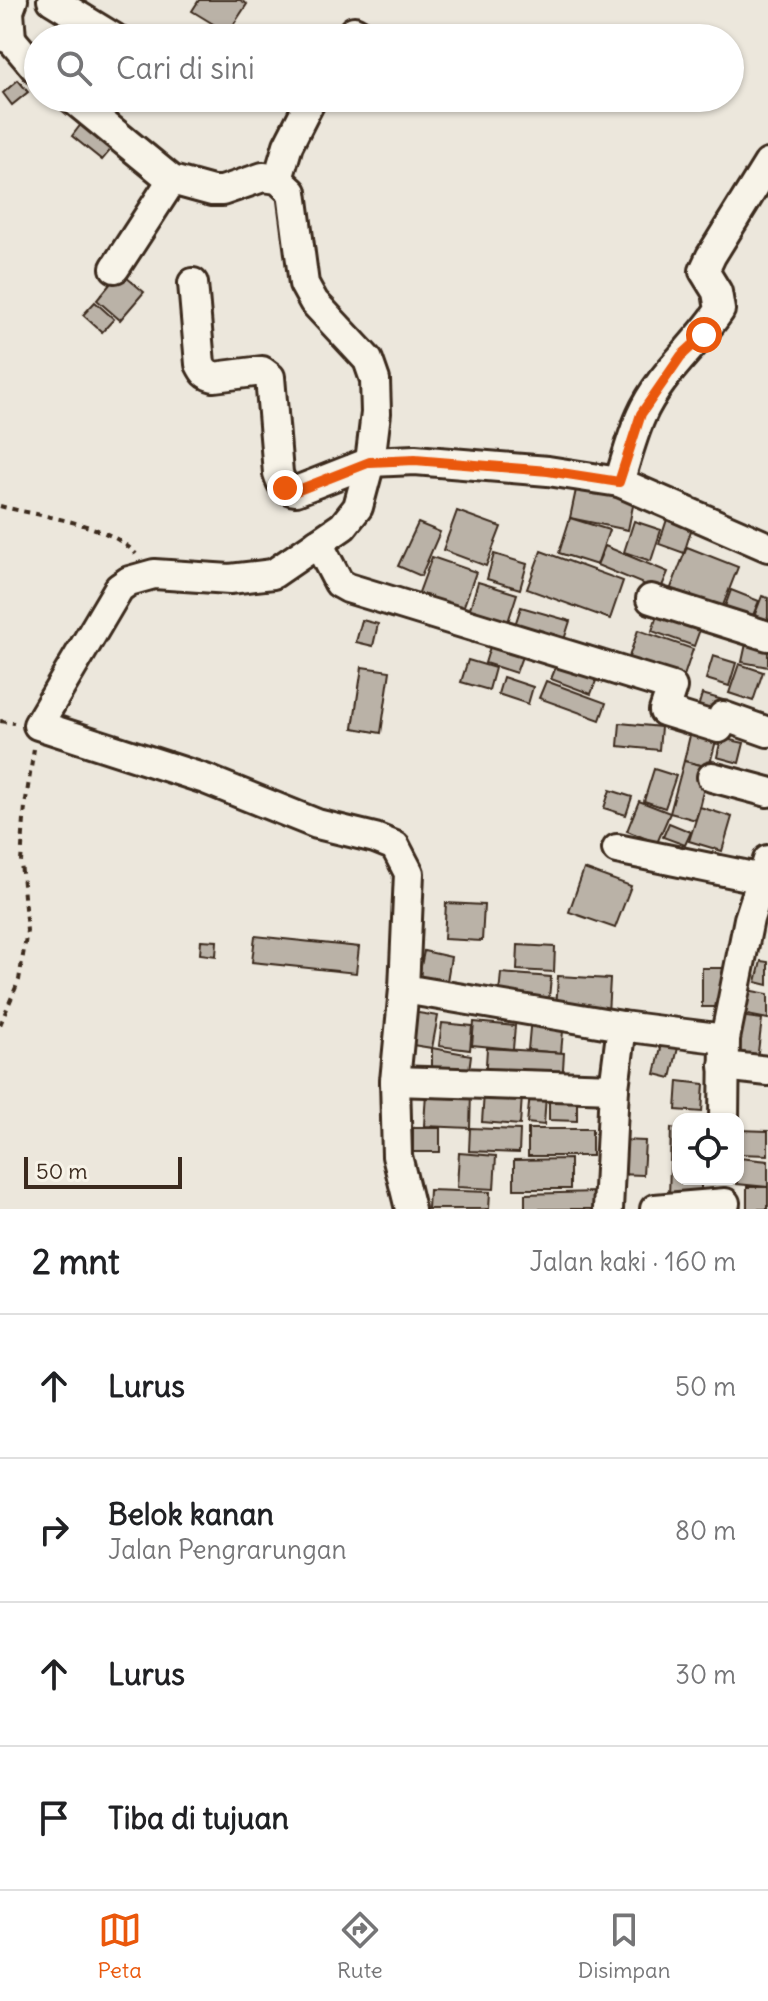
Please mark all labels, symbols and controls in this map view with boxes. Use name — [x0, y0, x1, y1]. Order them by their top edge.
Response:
search box — [24, 24, 744, 112]
icon: search — [52, 46, 96, 90]
text: Cari di sini — [116, 49, 255, 87]
route start — [686, 317, 722, 353]
route end — [267, 470, 303, 506]
map controls — [672, 1113, 744, 1185]
button: locate — [672, 1113, 744, 1185]
scale bar — [24, 1153, 182, 1189]
text: 50 m — [36, 1157, 88, 1185]
text: 2 mnt — [32, 1240, 119, 1283]
text: Jalan kaki · 160 m — [530, 1245, 736, 1278]
icon: ahead — [32, 1364, 76, 1408]
text: Lurus — [108, 1367, 185, 1405]
text: 50 m — [675, 1370, 736, 1403]
text: Belok kanan — [108, 1495, 274, 1533]
icon: right — [32, 1508, 76, 1552]
text: 80 m — [675, 1514, 736, 1547]
text: Jalan Pengrarungan — [108, 1533, 347, 1566]
icon: ahead — [32, 1652, 76, 1696]
text: Lurus — [108, 1655, 185, 1693]
text: 30 m — [675, 1658, 736, 1691]
icon: arrive — [32, 1796, 76, 1840]
text: Tiba di tujuan — [108, 1799, 289, 1837]
tab: Peta — [98, 1908, 142, 1984]
tab: Rute — [337, 1908, 383, 1984]
tab: Disimpan — [578, 1908, 670, 1984]

